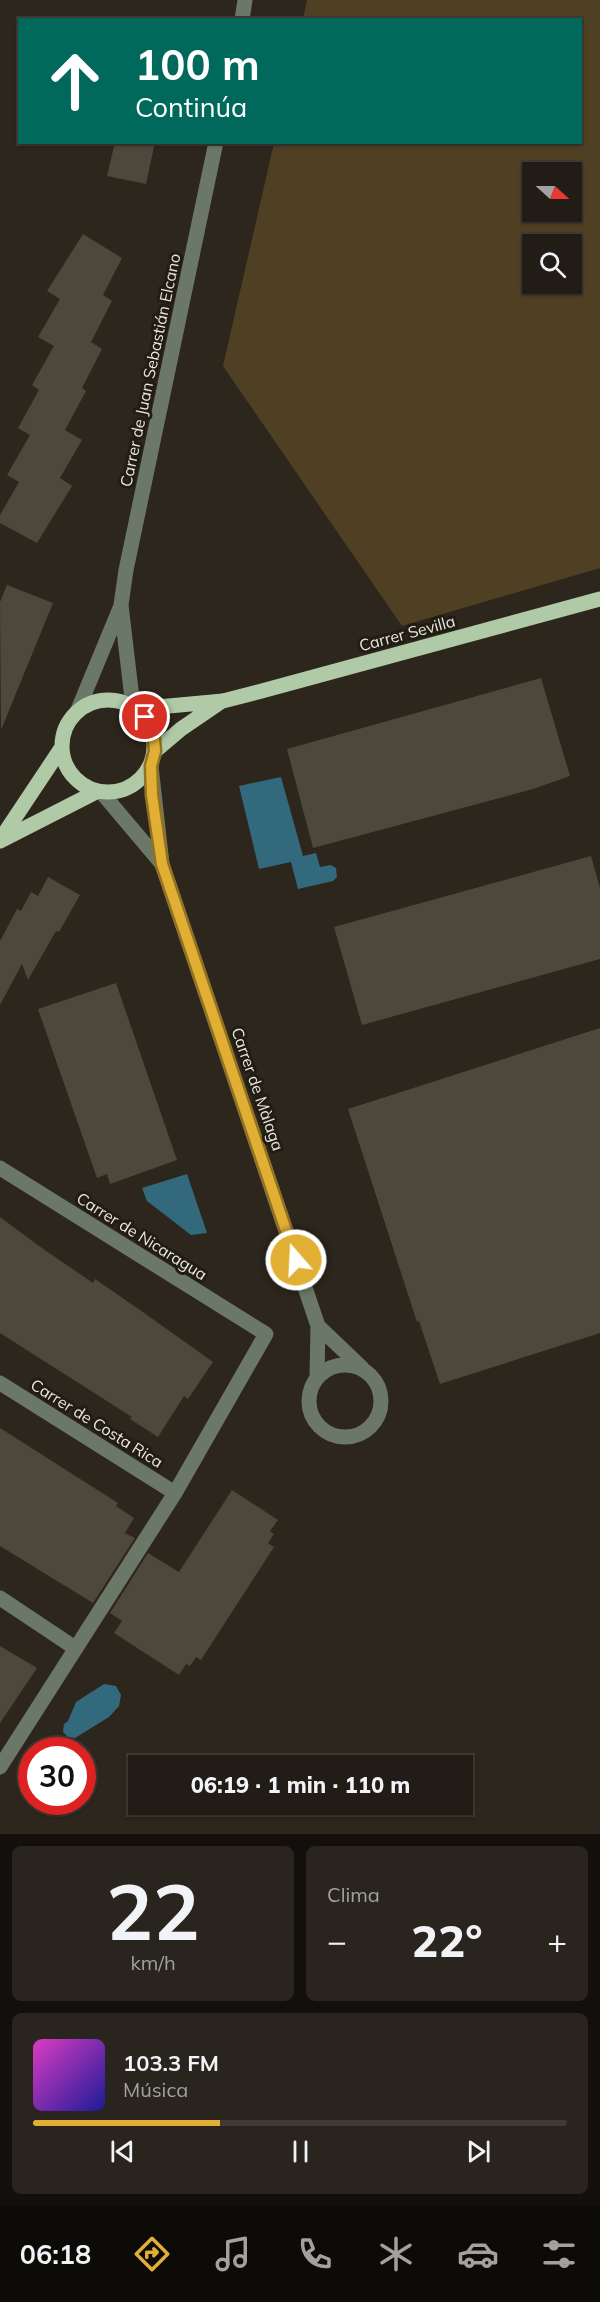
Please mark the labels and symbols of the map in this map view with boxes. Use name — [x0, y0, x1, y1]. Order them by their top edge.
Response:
north arrow — [522, 162, 582, 222]
street label: Carrer de Juan Sebastián Elcano — [115, 251, 185, 489]
street label: Carrer Sevilla — [357, 611, 457, 655]
pin — [119, 691, 170, 742]
street label: Carrer de Màlaga — [228, 1025, 288, 1153]
street label: Carrer de Nicaragua — [73, 1188, 211, 1284]
position arrow — [264, 1228, 328, 1292]
street label: Carrer de Costa Rica — [27, 1374, 167, 1472]
speed limit sign: 30 — [18, 1737, 96, 1815]

